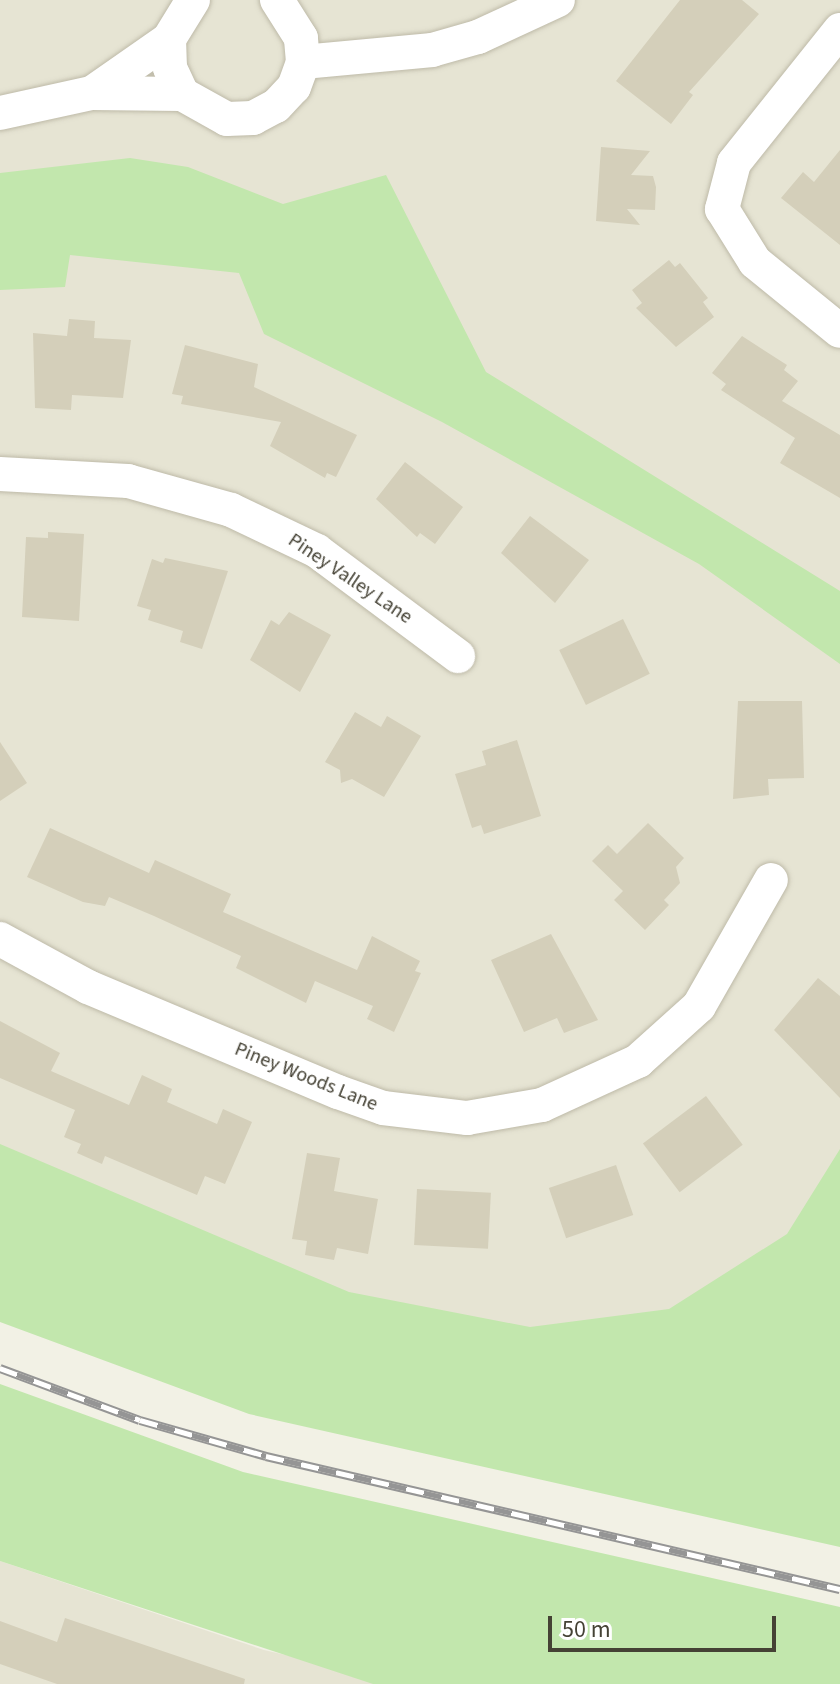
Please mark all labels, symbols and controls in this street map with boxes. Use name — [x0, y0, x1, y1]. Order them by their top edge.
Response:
street label: Piney Valley Lane — [283, 529, 417, 629]
street label: Piney Woods Lane — [231, 1037, 381, 1117]
scale bar — [552, 1600, 780, 1650]
text: 50 m — [562, 1612, 611, 1647]

